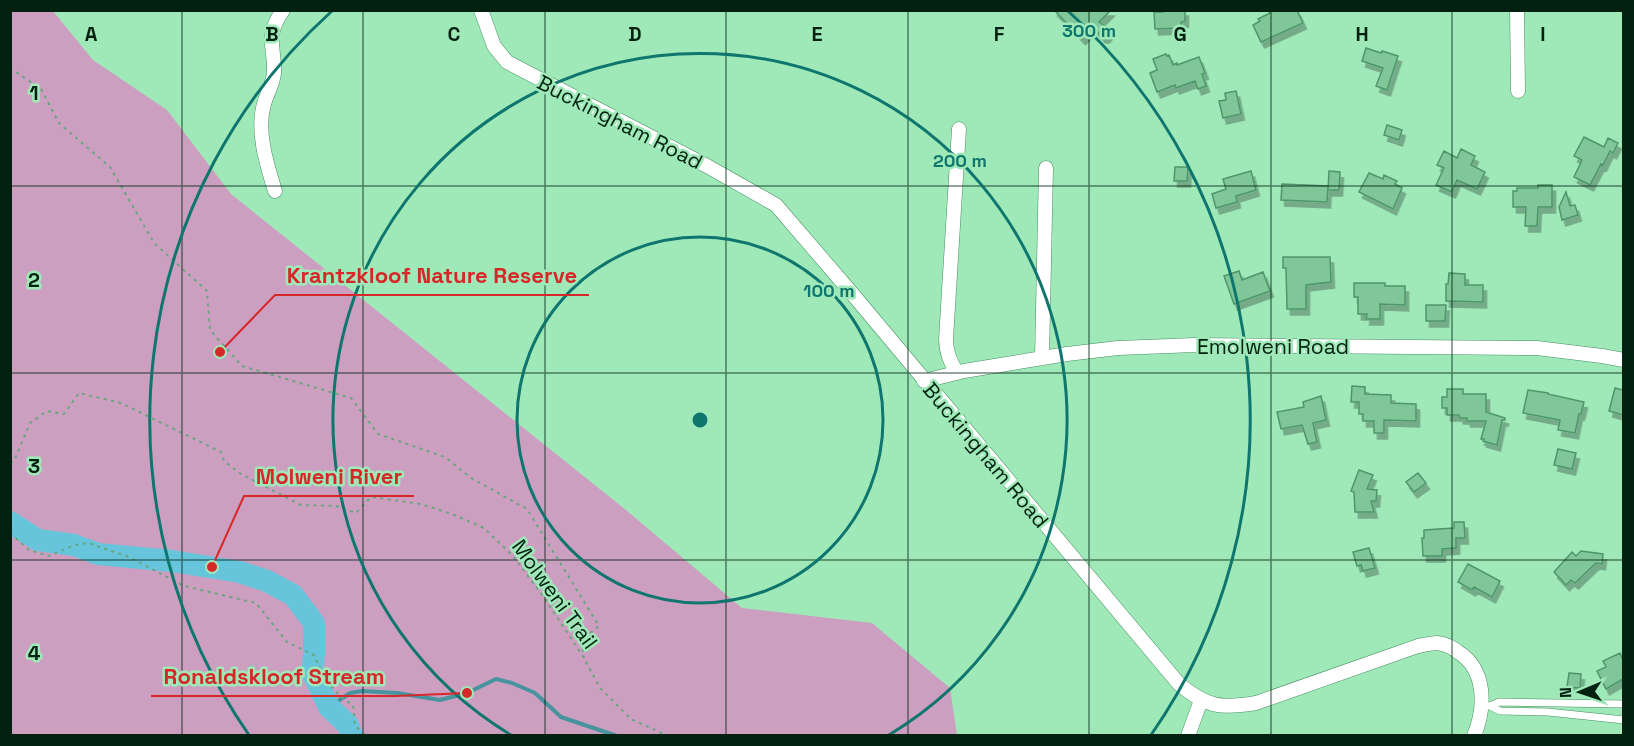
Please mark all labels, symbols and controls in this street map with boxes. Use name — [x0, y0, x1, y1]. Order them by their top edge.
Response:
text: 300 m — [1062, 19, 1116, 42]
text: A — [85, 21, 98, 47]
text: B — [265, 21, 279, 47]
text: C — [448, 21, 461, 47]
text: D — [628, 21, 642, 47]
text: E — [811, 21, 823, 47]
text: F — [994, 21, 1005, 47]
text: G — [1173, 21, 1187, 47]
text: H — [1355, 21, 1369, 47]
text: I — [1540, 21, 1546, 47]
street label: Buckingham Road — [533, 69, 707, 175]
text: 1 — [29, 80, 39, 106]
text: 200 m — [933, 149, 987, 172]
callout: Krantzkloof Nature Reserve — [275, 255, 589, 295]
text: Krantzkloof Nature Reserve — [287, 261, 577, 289]
text: 2 — [28, 267, 40, 293]
text: 100 m — [803, 279, 855, 302]
street label: Emolweni Road — [1197, 333, 1349, 360]
street label: Buckingham Road — [917, 377, 1055, 533]
centre of rings — [690, 410, 710, 430]
text: 3 — [28, 453, 40, 479]
callout: Molweni River — [244, 456, 414, 496]
text: Molweni River — [256, 462, 403, 490]
street label: Molweni Trail — [506, 534, 604, 654]
text: 4 — [28, 640, 41, 666]
callout: Ronaldskloof Stream — [151, 656, 396, 696]
text: Ronaldskloof Stream — [164, 662, 384, 690]
north arrow — [1550, 662, 1610, 722]
text: N — [1555, 687, 1576, 698]

